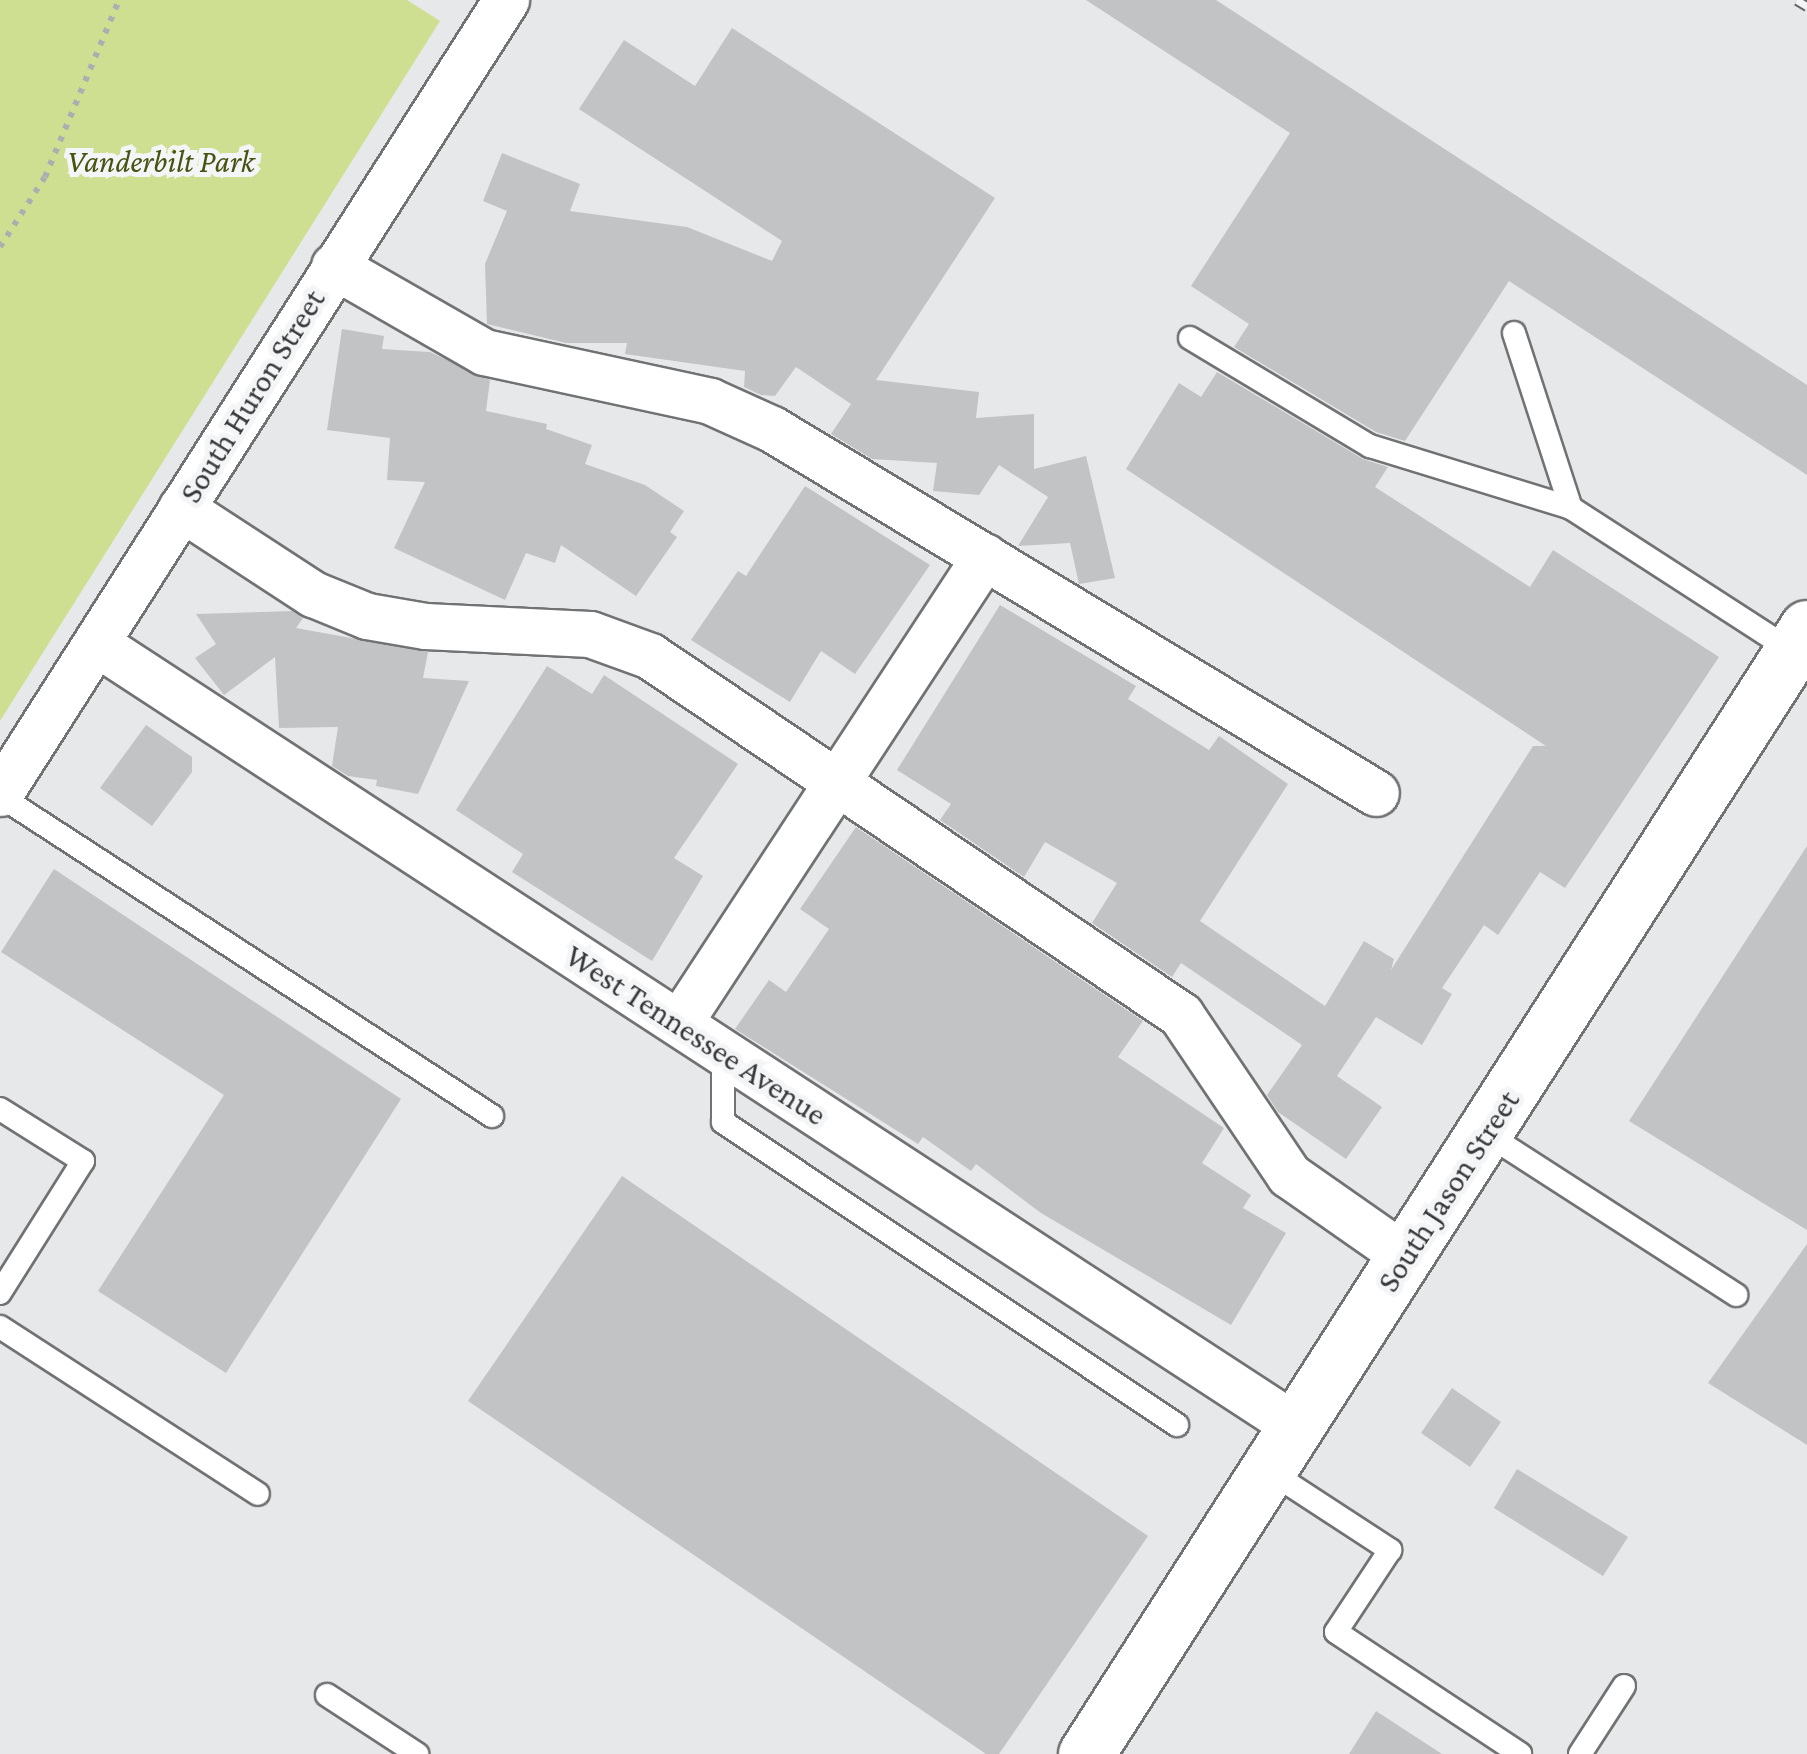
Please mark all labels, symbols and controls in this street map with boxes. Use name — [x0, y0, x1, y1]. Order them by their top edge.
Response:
park label: Vanderbilt Park — [67, 142, 255, 180]
street label: South Huron Street — [171, 282, 333, 510]
street label: West Tennessee Avenue — [558, 936, 834, 1134]
street label: South Jason Street — [1369, 1083, 1527, 1299]

